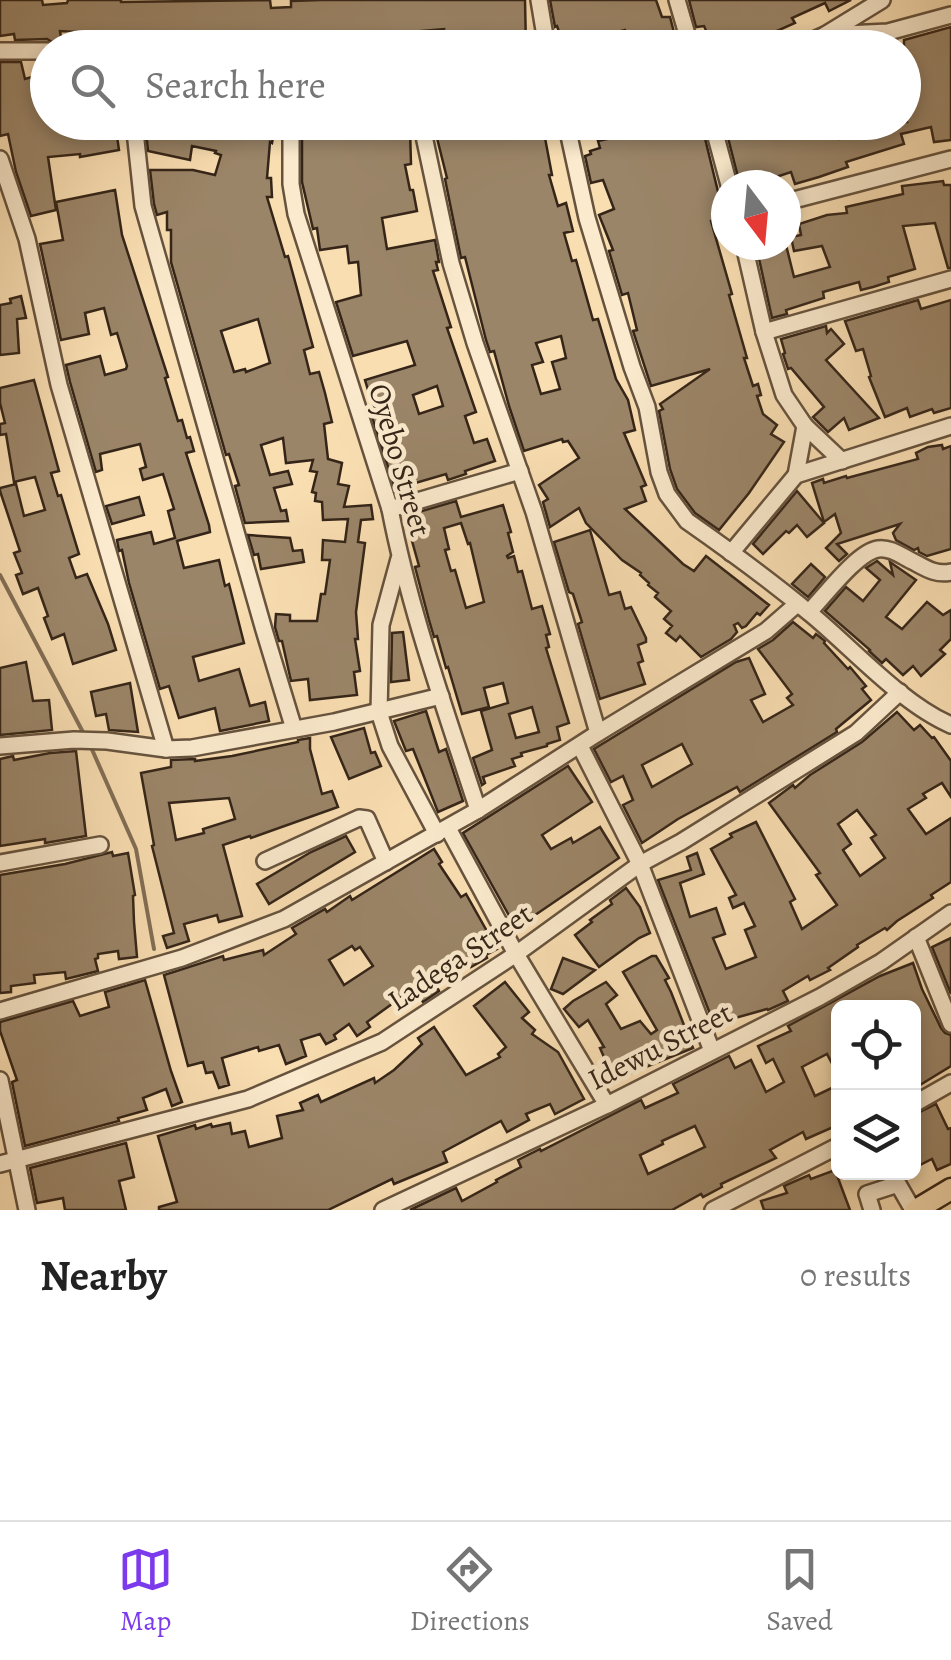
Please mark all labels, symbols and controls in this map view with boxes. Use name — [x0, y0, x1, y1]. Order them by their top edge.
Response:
search box — [30, 30, 921, 140]
icon: search — [65, 58, 120, 113]
text: Search here — [145, 59, 326, 111]
north arrow — [711, 170, 801, 260]
street label: Oyebo Street — [359, 379, 441, 541]
street label: Ladega Street — [380, 894, 540, 1020]
street label: Idewu Street — [581, 993, 739, 1099]
map controls — [831, 1000, 921, 1180]
button: locate — [831, 1000, 921, 1090]
button: layers — [831, 1090, 921, 1180]
text: Nearby — [40, 1247, 167, 1304]
text: 0 results — [800, 1253, 911, 1297]
tab: Map — [118, 1542, 173, 1640]
tab: Directions — [410, 1542, 530, 1640]
tab: Saved — [766, 1542, 833, 1640]

